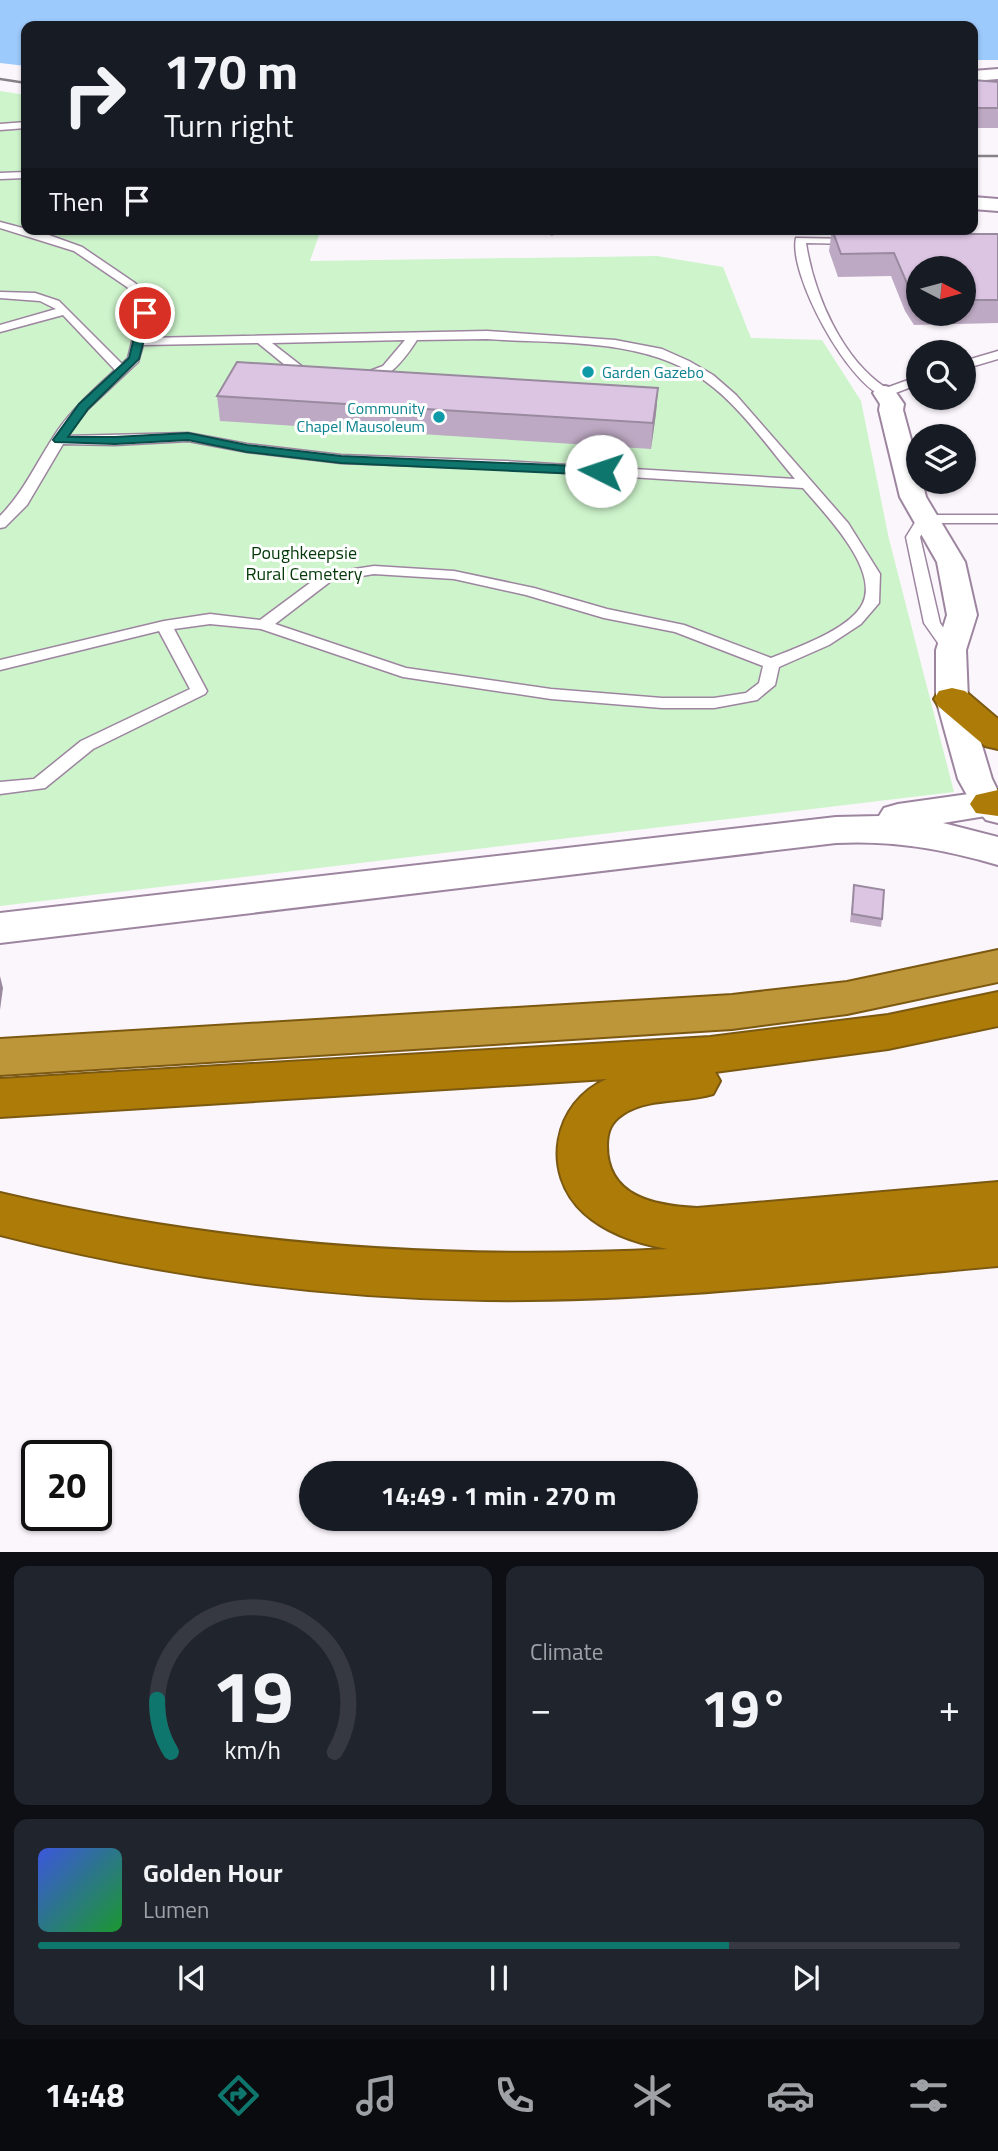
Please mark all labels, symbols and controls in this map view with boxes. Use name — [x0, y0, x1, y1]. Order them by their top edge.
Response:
text: 170 m — [164, 33, 298, 108]
icon: right — [49, 49, 140, 140]
text: Turn right — [164, 101, 293, 149]
text: Then — [49, 182, 104, 221]
icon: arrive — [118, 182, 156, 220]
north arrow — [906, 256, 976, 326]
map controls — [906, 256, 976, 494]
pin — [115, 283, 175, 343]
icon: arrive — [126, 294, 164, 332]
button: search — [906, 340, 976, 410]
place label: Garden Gazebo — [602, 360, 704, 384]
marker: Garden Gazebo — [580, 364, 596, 380]
place label: Community Chapel Mausoleum — [296, 396, 425, 438]
marker: Community Chapel Mausoleum — [431, 409, 447, 425]
button: layers — [906, 424, 976, 494]
position arrow — [564, 434, 638, 508]
park label: Poughkeepsie Rural Cemetery — [245, 539, 363, 587]
speed limit sign: 20 — [21, 1440, 112, 1531]
text: 14:49 · 1 min · 270 m — [381, 1476, 616, 1515]
text: Climate — [530, 1634, 603, 1669]
text: 19 — [212, 1640, 294, 1750]
text: 19° — [701, 1668, 789, 1747]
text: − — [530, 1679, 551, 1737]
text: + — [939, 1679, 960, 1737]
text: km/h — [225, 1730, 281, 1768]
text: Golden Hour — [143, 1853, 283, 1892]
text: Lumen — [143, 1892, 209, 1927]
icon: previous — [173, 1959, 211, 1997]
icon: pause — [480, 1959, 518, 1997]
icon: next — [787, 1959, 825, 1997]
text: 14:48 — [45, 2071, 124, 2119]
icon: directions — [214, 2071, 263, 2120]
icon: music — [352, 2071, 401, 2120]
icon: phone — [490, 2071, 539, 2120]
icon: climate — [628, 2071, 677, 2120]
icon: car — [766, 2071, 815, 2120]
icon: filters — [904, 2071, 953, 2120]

